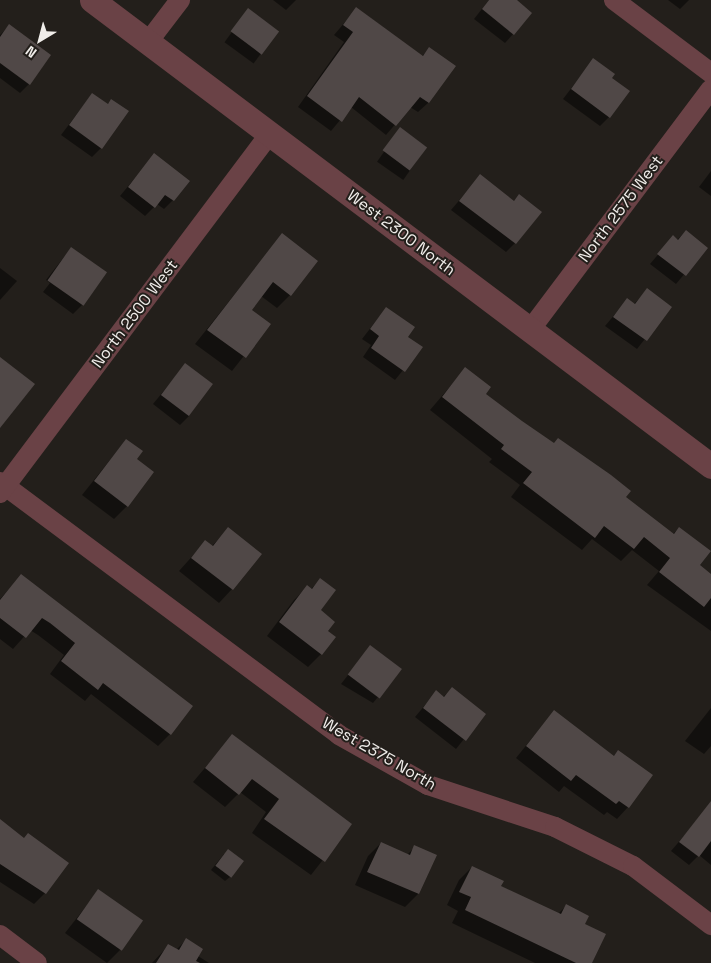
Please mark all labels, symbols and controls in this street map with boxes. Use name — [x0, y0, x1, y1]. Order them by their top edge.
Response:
north arrow — [15, 15, 65, 65]
text: N — [22, 42, 40, 62]
street label: North 2575 West — [575, 152, 667, 266]
street label: West 2300 North — [343, 186, 459, 280]
street label: North 2500 West — [88, 256, 182, 372]
street label: West 2375 North — [318, 714, 440, 794]

